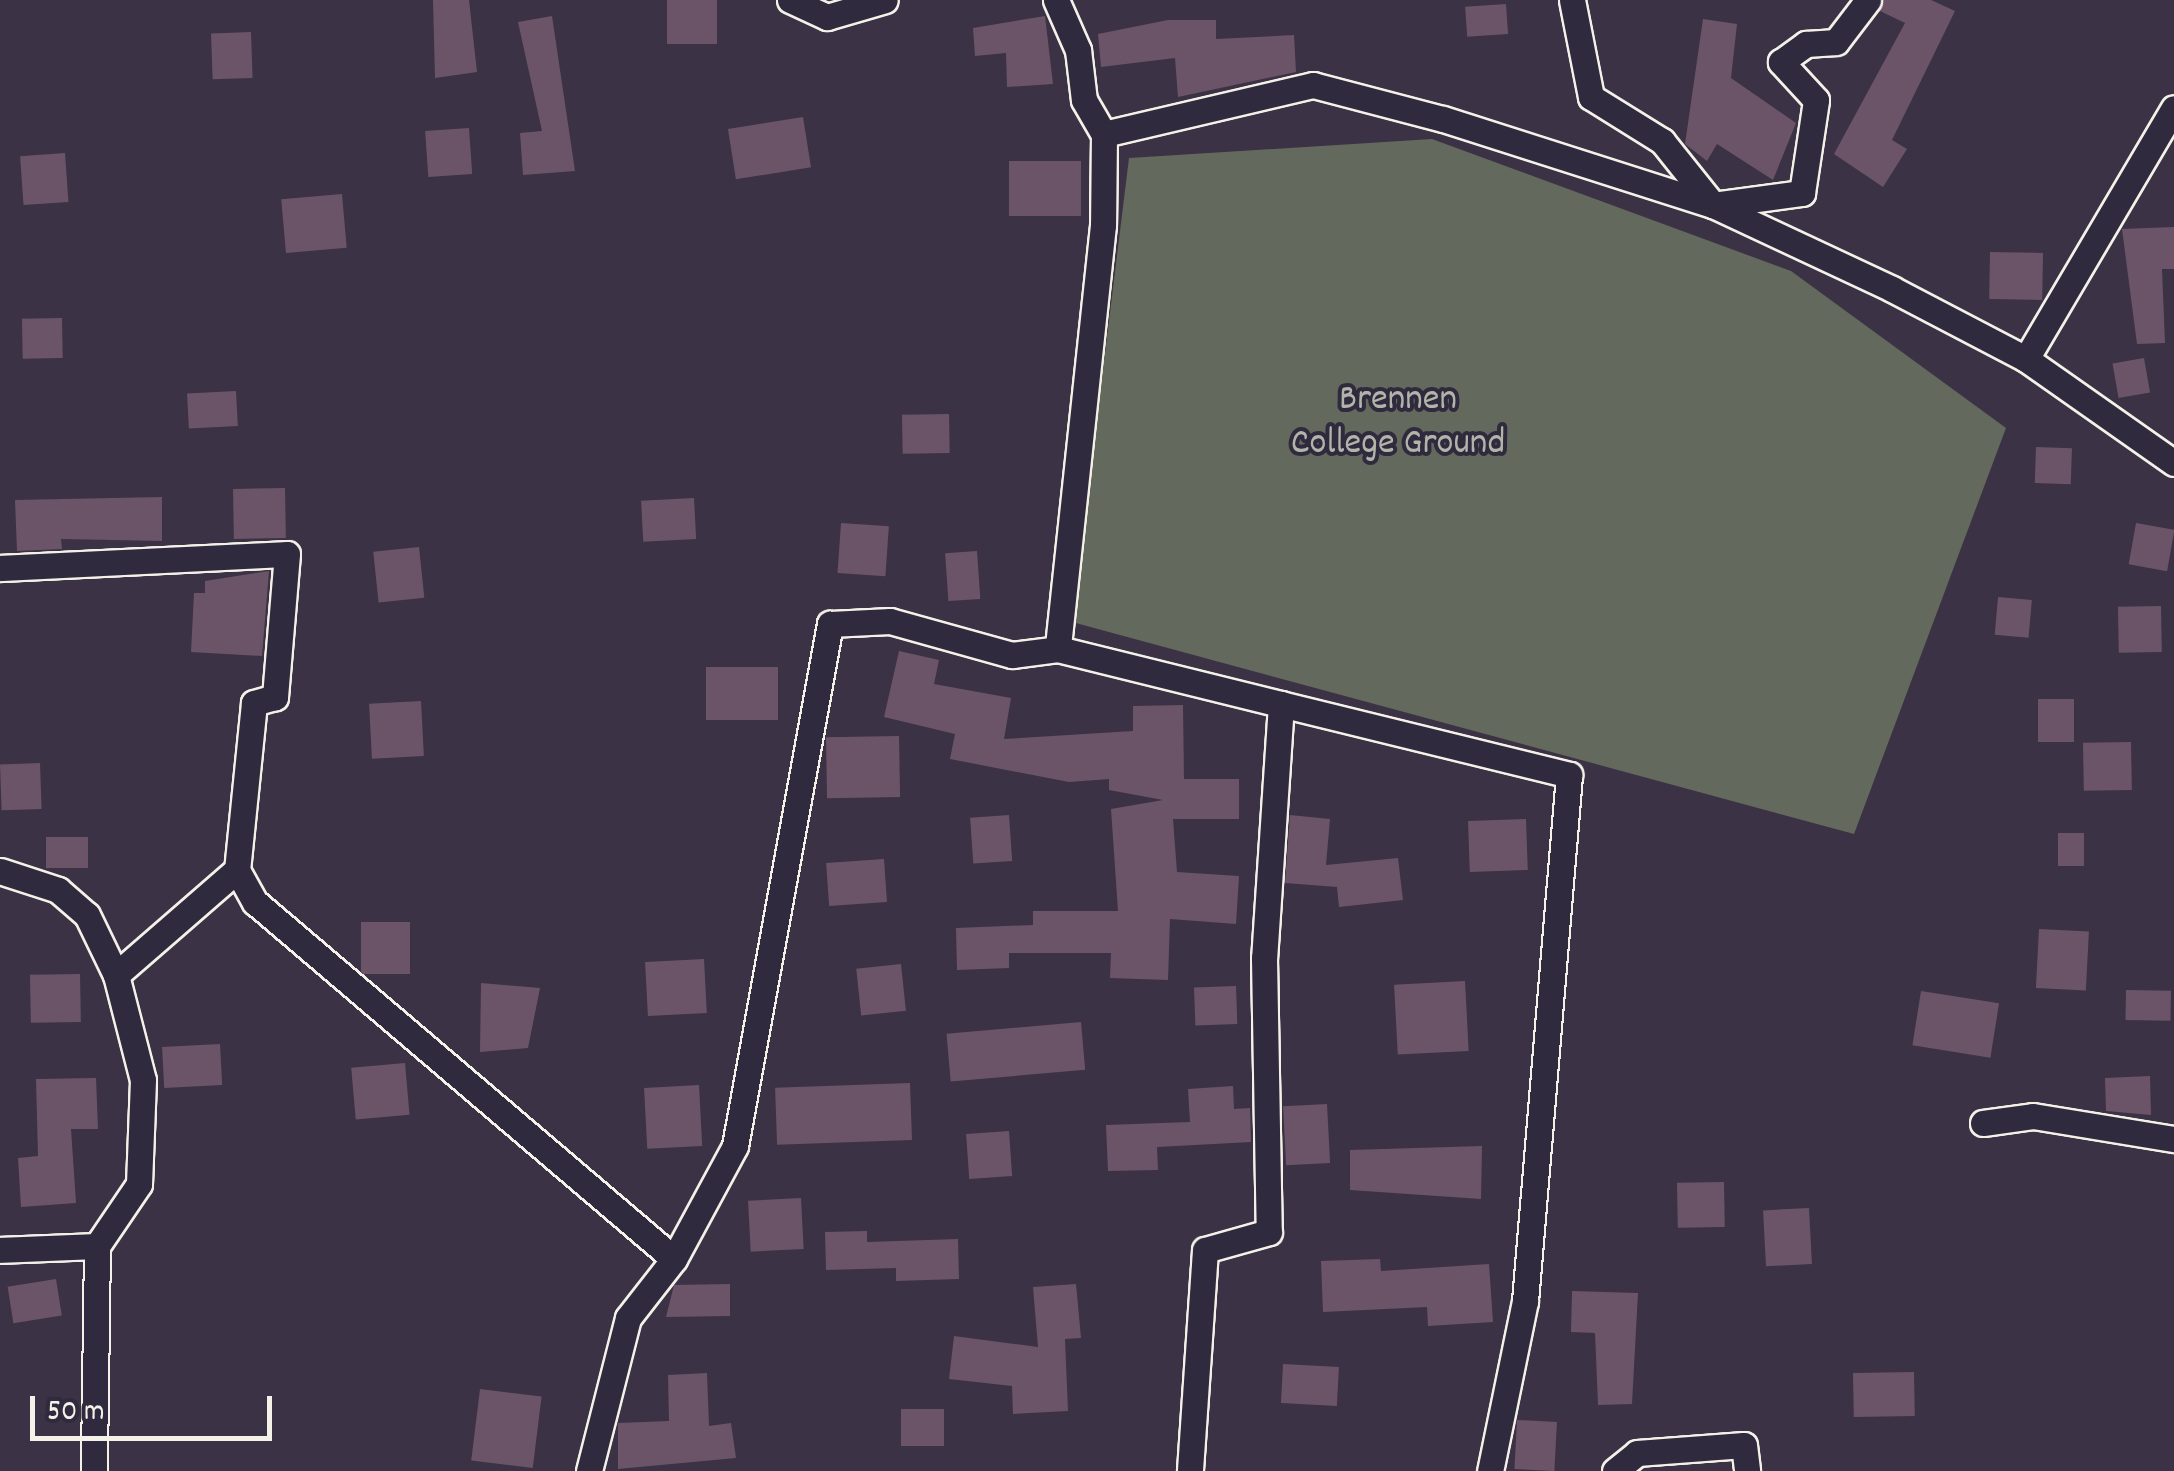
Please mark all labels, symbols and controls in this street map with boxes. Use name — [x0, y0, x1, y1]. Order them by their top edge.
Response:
park label: Brennen College Ground — [1291, 378, 1505, 468]
scale bar — [35, 1376, 278, 1438]
text: 50 m — [47, 1392, 105, 1435]

